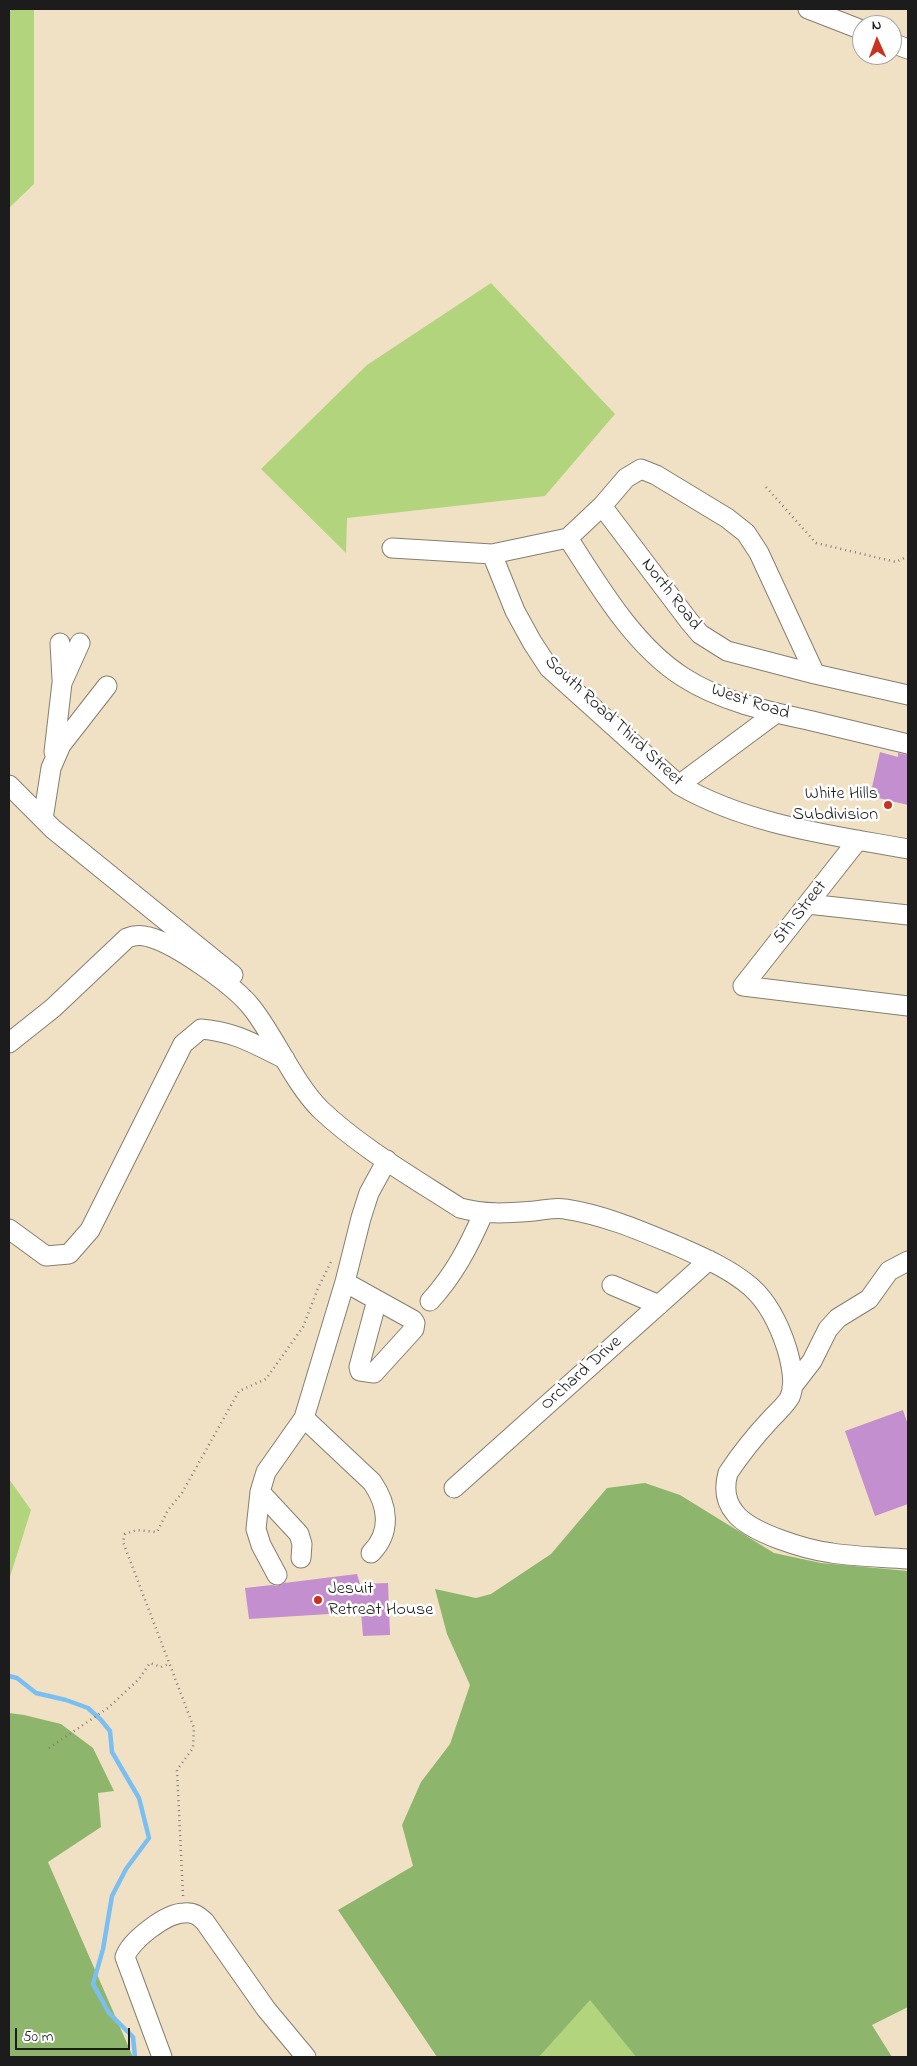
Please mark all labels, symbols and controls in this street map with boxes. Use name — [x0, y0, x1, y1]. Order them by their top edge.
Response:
north arrow — [852, 15, 902, 65]
text: N — [871, 15, 882, 36]
street label: North Road — [635, 555, 705, 635]
street label: South Road Third Street — [539, 652, 687, 792]
street label: West Road — [708, 680, 792, 726]
place label: White Hills Subdivision — [793, 784, 878, 826]
marker: White Hills Subdivision — [882, 799, 894, 811]
street label: 5th Street — [769, 877, 833, 949]
street label: Orchard Drive — [537, 1332, 627, 1416]
place label: Jesuit Retreat House — [328, 1579, 433, 1622]
marker: Jesuit Retreat House — [312, 1594, 324, 1606]
scale bar — [18, 2018, 132, 2050]
text: 50 m — [23, 2026, 53, 2048]

